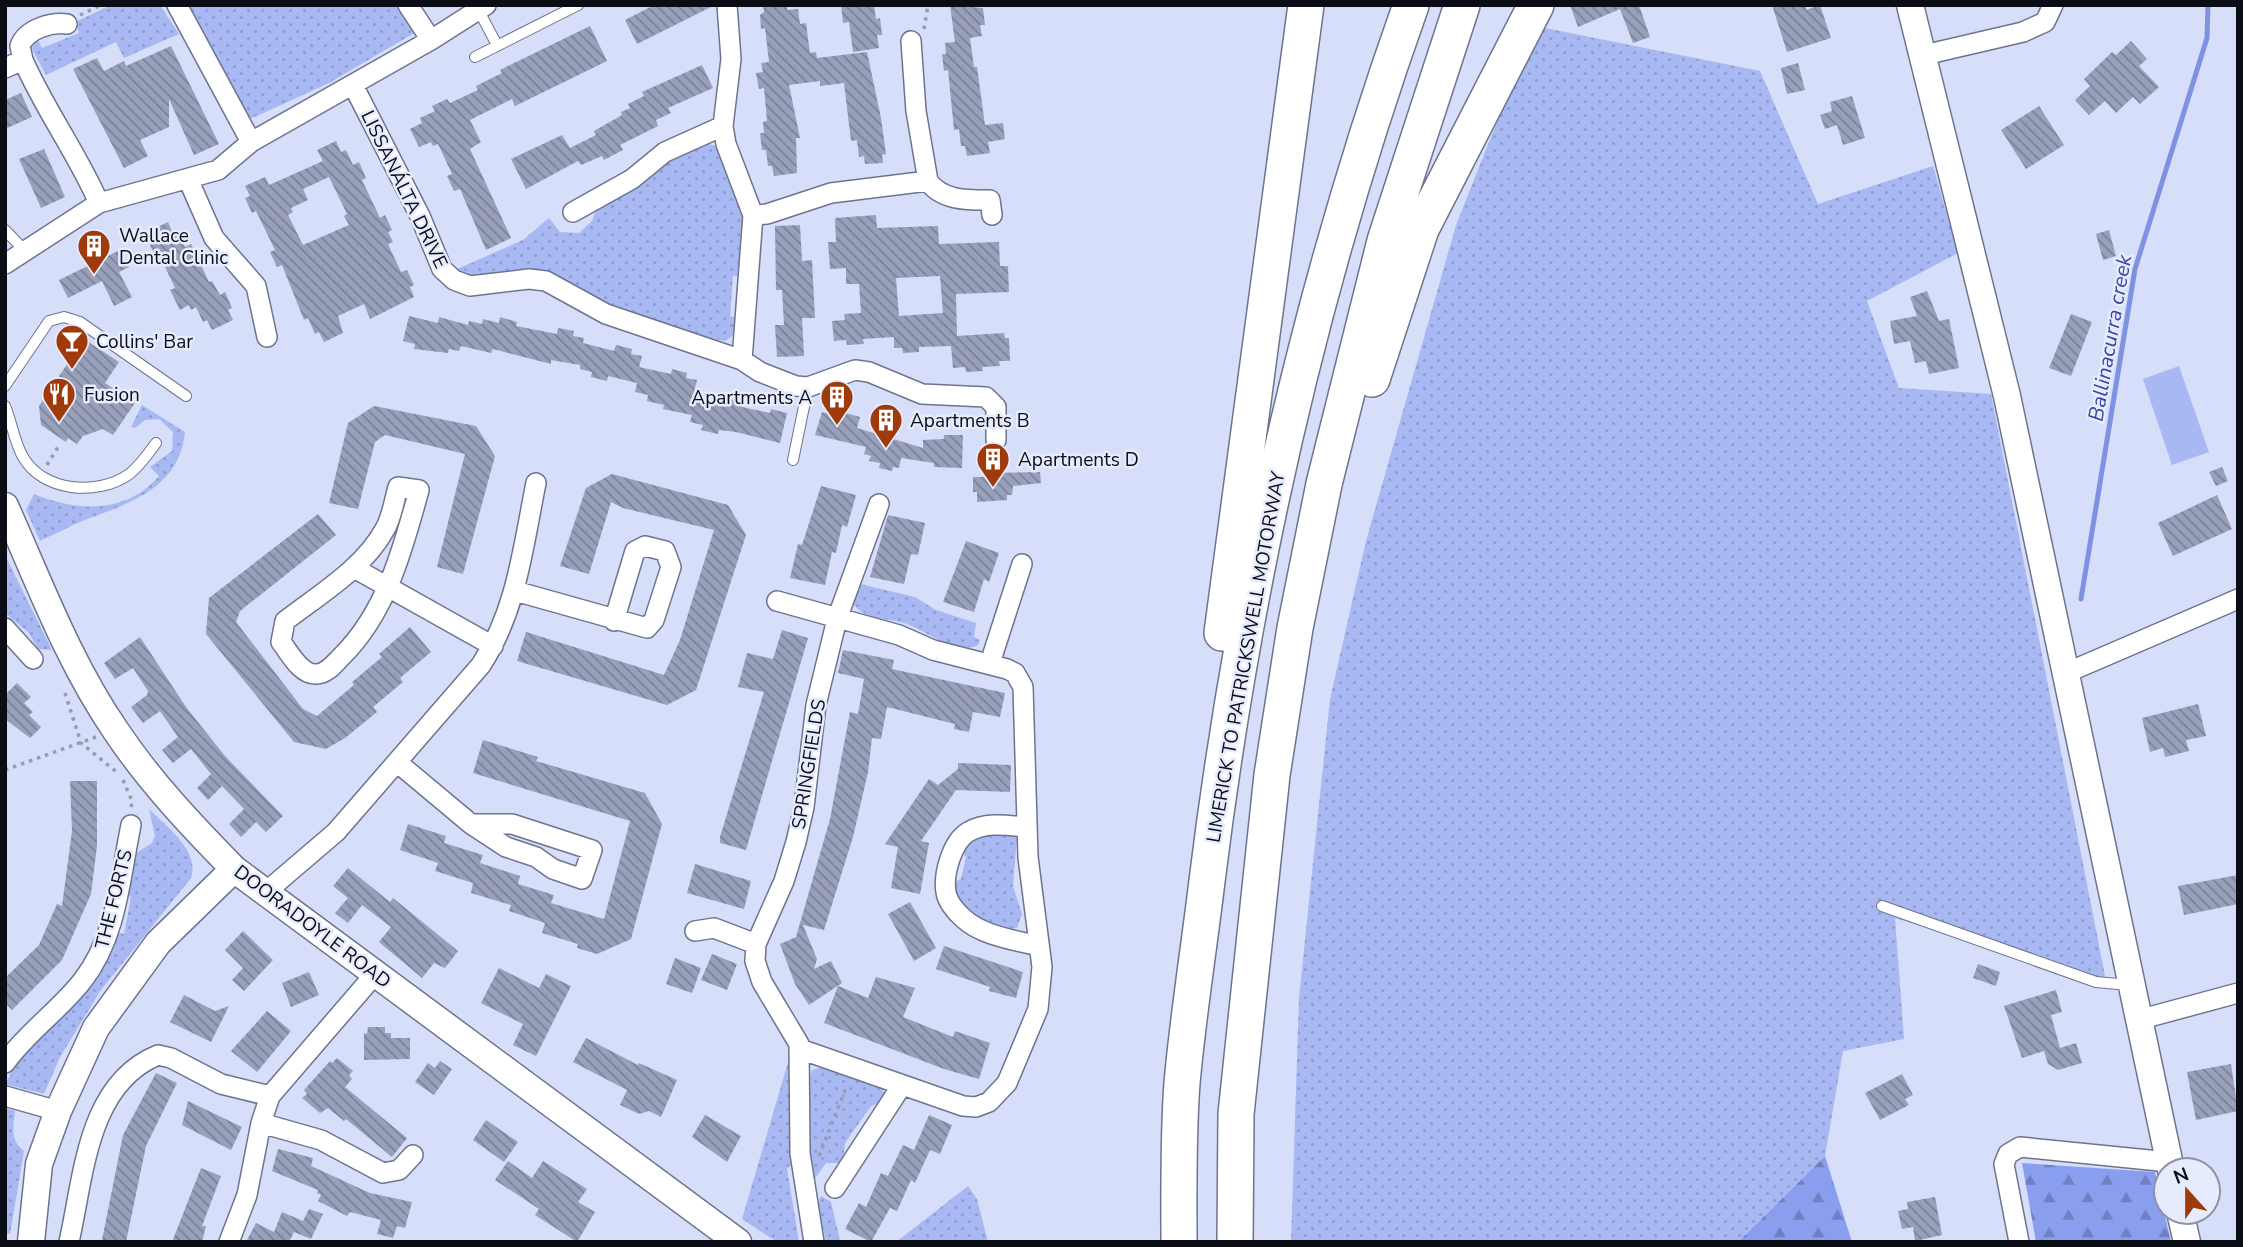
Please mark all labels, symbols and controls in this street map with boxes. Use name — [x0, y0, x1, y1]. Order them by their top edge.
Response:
street label: LISSANÁLTA DRIVE — [355, 106, 454, 273]
place label: Wallace Dental Clinic — [119, 223, 228, 271]
building icon: Wallace Dental Clinic — [75, 227, 113, 276]
water label: Ballinacurra creek — [2082, 252, 2139, 423]
bar icon: Collins' Bar — [53, 322, 91, 371]
place label: Collins' Bar — [96, 329, 193, 355]
restaurant icon: Fusion — [40, 375, 78, 424]
building icon: Apartments A — [818, 378, 856, 427]
place label: Fusion — [84, 382, 140, 408]
place label: Apartments A — [691, 385, 812, 411]
building icon: Apartments B — [867, 401, 905, 450]
place label: Apartments B — [910, 408, 1030, 434]
building icon: Apartments D — [974, 440, 1012, 489]
place label: Apartments D — [1018, 447, 1139, 473]
street label: LIMERICK TO PATRICKSWELL MOTORWAY — [1201, 469, 1292, 845]
street label: SPRINGFIELDS — [786, 697, 832, 831]
street label: THE FORTS — [89, 847, 139, 952]
street label: DOORADOYLE ROAD — [229, 859, 396, 994]
north arrow — [2152, 1156, 2222, 1226]
text: N — [2170, 1161, 2193, 1191]

